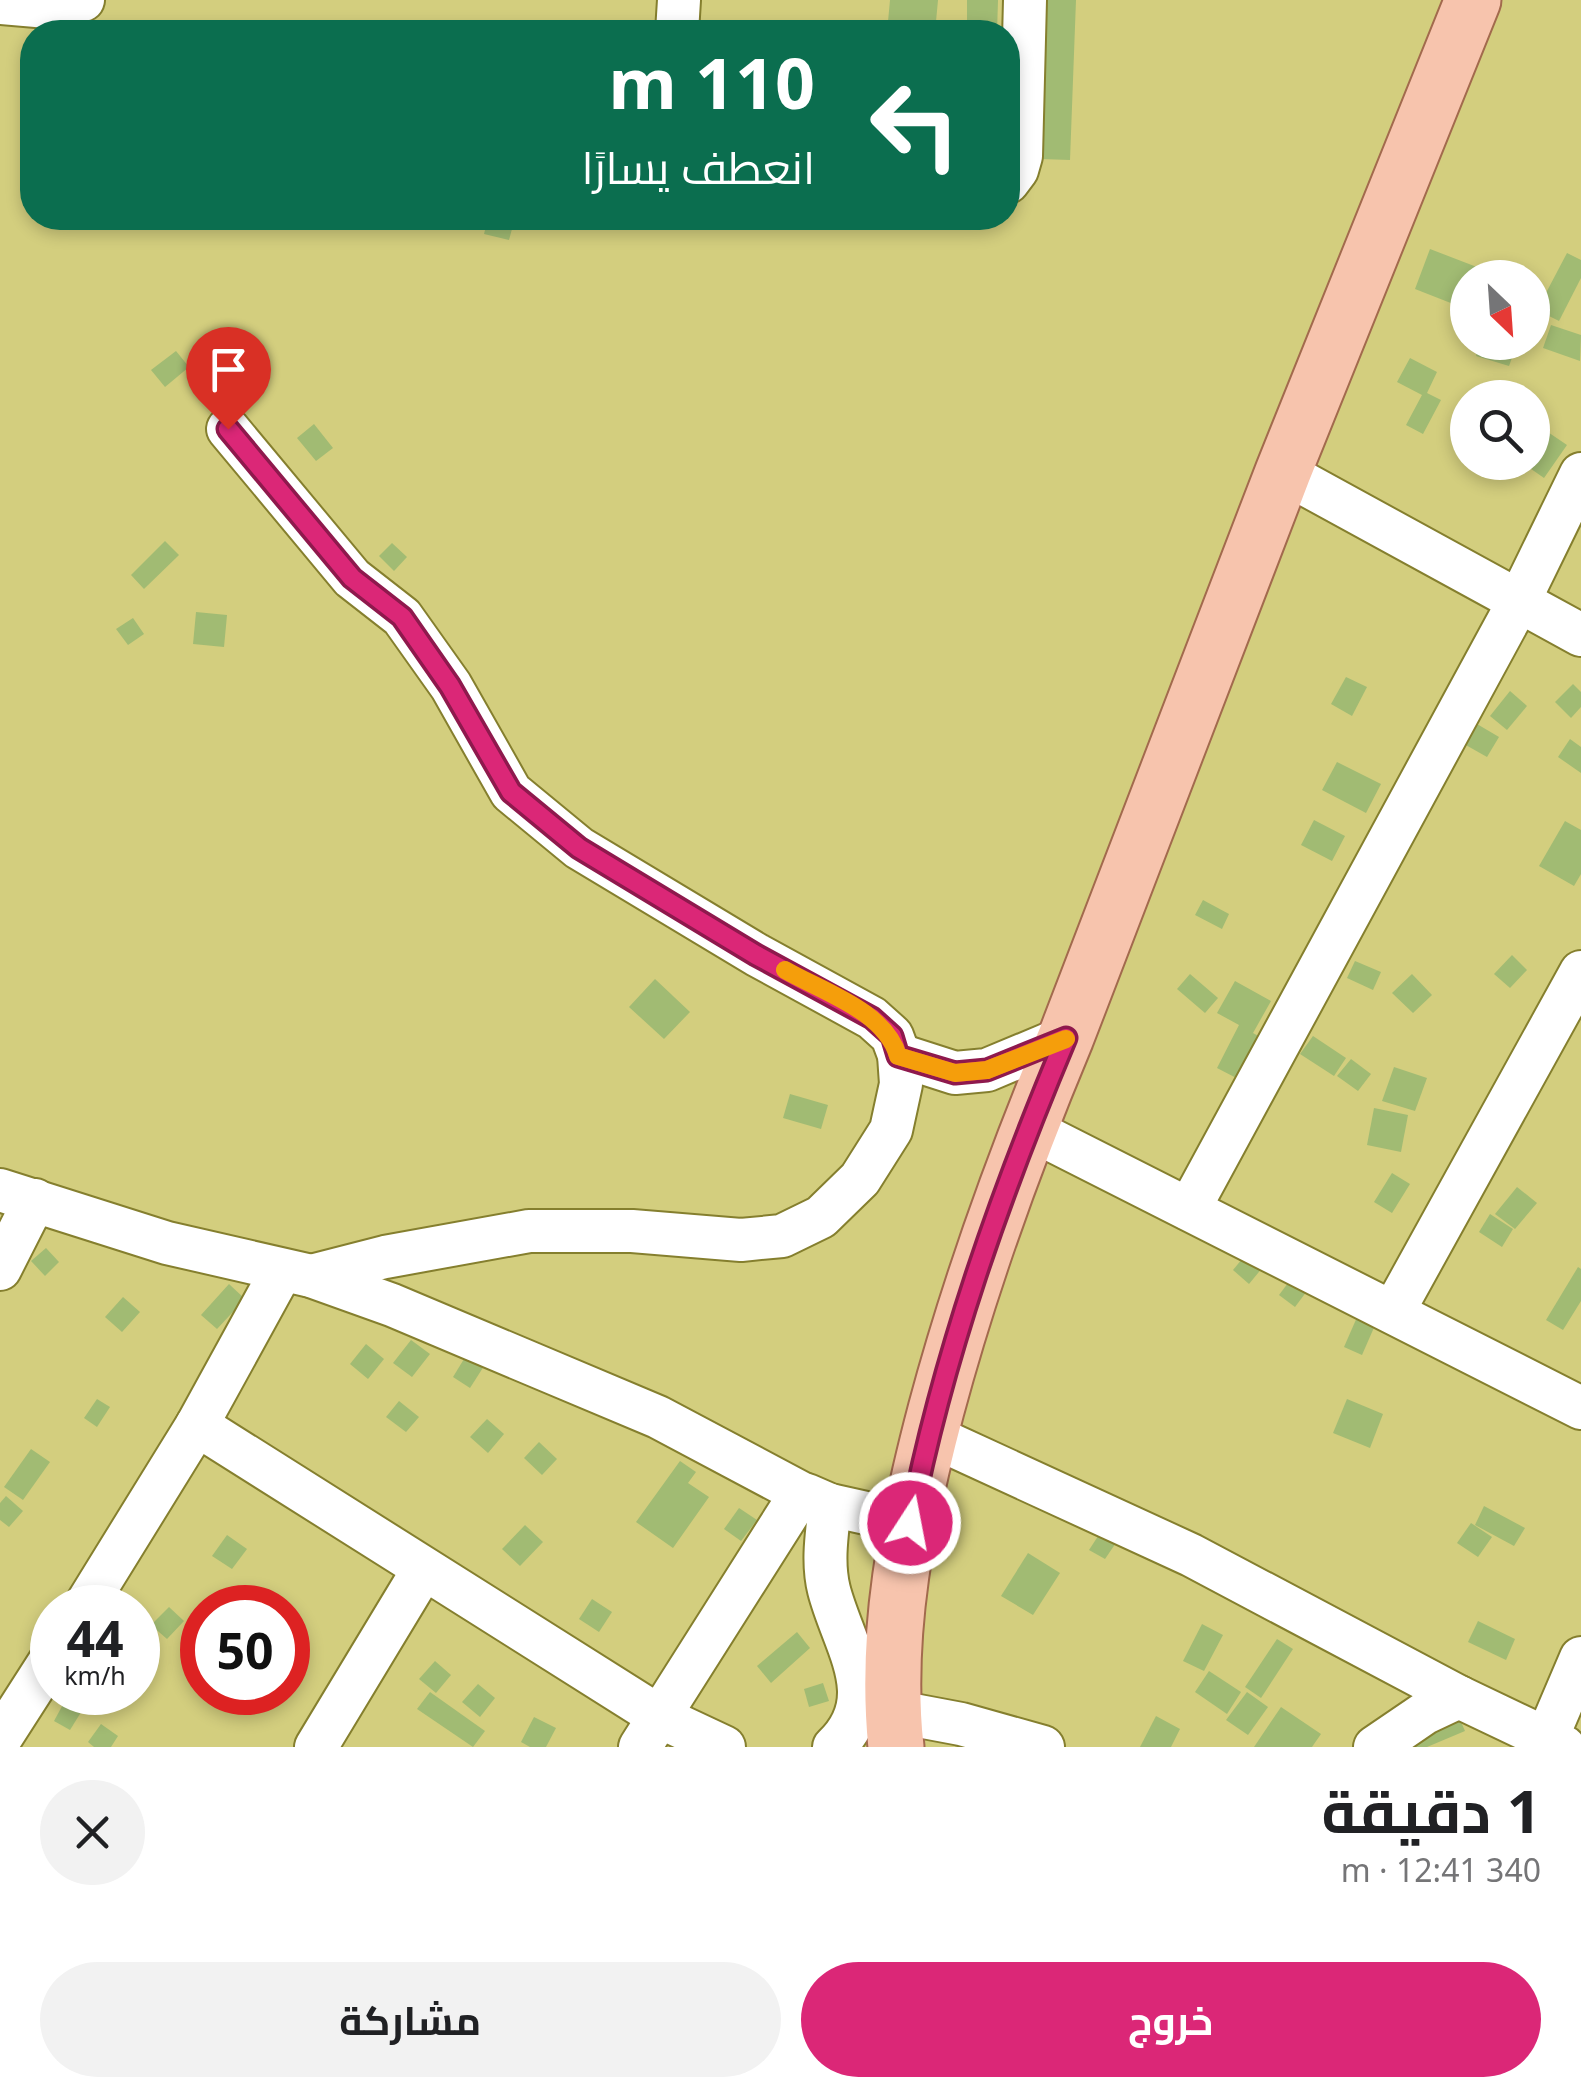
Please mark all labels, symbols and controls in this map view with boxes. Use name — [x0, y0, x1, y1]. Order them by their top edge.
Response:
text: 110 m — [608, 34, 815, 130]
icon: left — [850, 60, 980, 190]
text: انعطف يسارًا — [581, 136, 815, 197]
north arrow — [1450, 260, 1550, 360]
map controls — [1450, 260, 1550, 480]
pin — [186, 327, 271, 430]
icon: arrive — [201, 342, 256, 397]
button: search — [1450, 380, 1550, 480]
position arrow — [858, 1471, 962, 1575]
speed limit sign: 50 — [180, 1585, 310, 1715]
text: 44 — [66, 1604, 124, 1672]
text: km/h — [64, 1658, 126, 1692]
text: 1 دقيقة — [1321, 1769, 1541, 1851]
button: close — [40, 1780, 145, 1885]
text: 340 m · 12:41 — [1341, 1848, 1541, 1891]
button: مشاركة — [40, 1962, 781, 2077]
button: خروج — [801, 1962, 1541, 2077]

